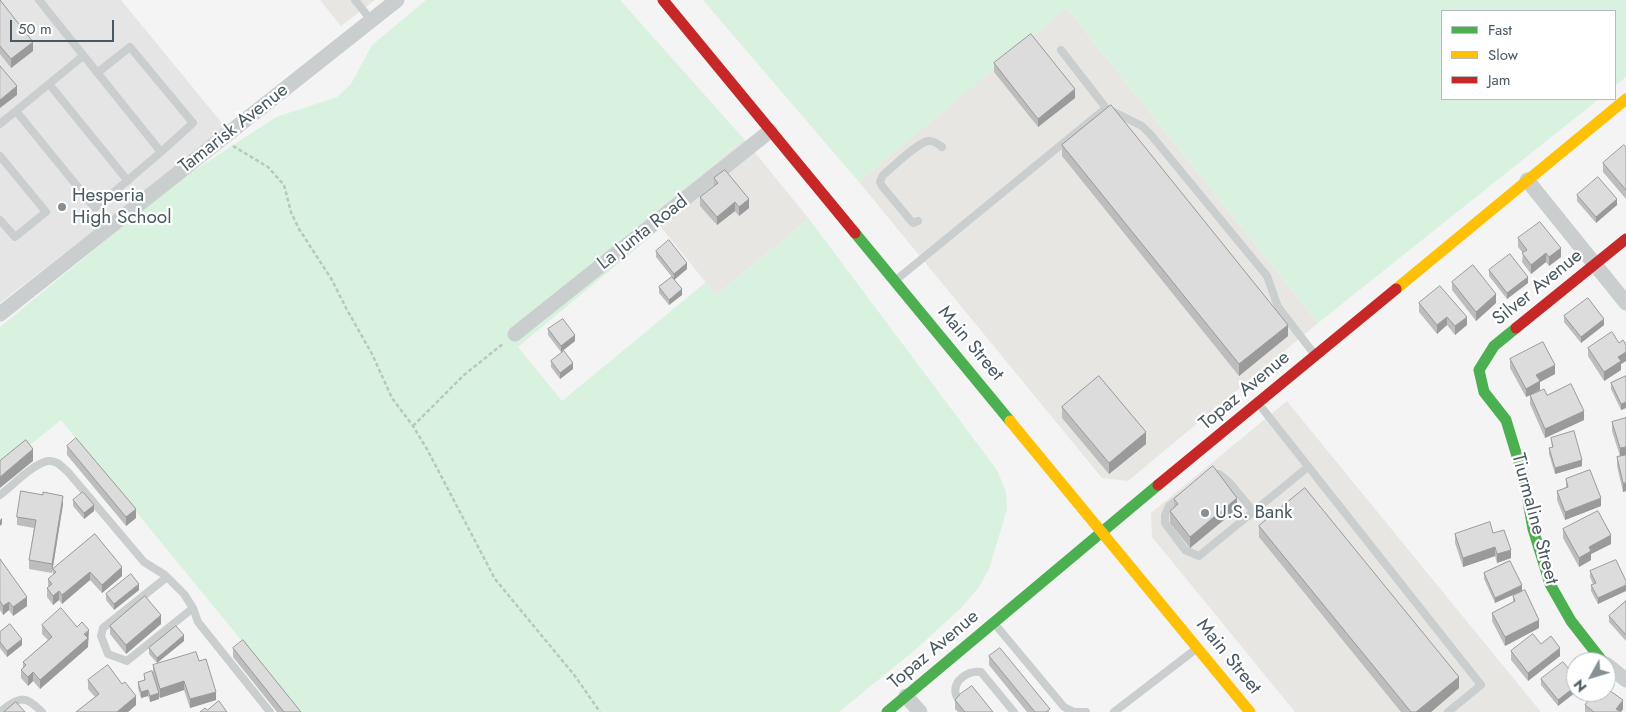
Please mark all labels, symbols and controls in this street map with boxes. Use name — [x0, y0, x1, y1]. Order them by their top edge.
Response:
scale bar — [12, 10, 116, 42]
legend — [1441, 10, 1616, 100]
text: 50 m — [18, 18, 52, 40]
text: Fast — [1488, 19, 1512, 41]
text: Slow — [1488, 44, 1518, 66]
text: Jam — [1488, 69, 1511, 91]
street label: Tamarisk Avenue — [175, 79, 293, 179]
place label: Hesperia High School — [72, 185, 172, 229]
street label: La Junta Road — [593, 191, 693, 275]
marker: Hesperia High School — [56, 201, 68, 213]
street label: Silver Avenue — [1488, 245, 1588, 331]
street label: Main Street — [932, 302, 1008, 386]
street label: Topaz Avenue — [1195, 347, 1295, 435]
street label: Tiurmaline Street — [1506, 451, 1562, 587]
place label: U.S. Bank — [1215, 502, 1292, 524]
marker: U.S. Bank — [1199, 507, 1211, 519]
street label: Topaz Avenue — [884, 606, 984, 694]
street label: Main Street — [1191, 615, 1265, 699]
north arrow — [1566, 652, 1616, 702]
text: N — [1569, 675, 1591, 696]

